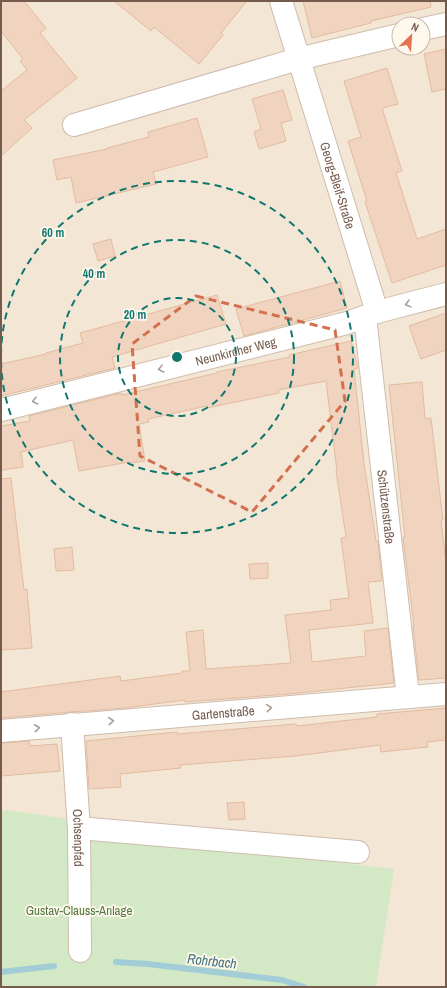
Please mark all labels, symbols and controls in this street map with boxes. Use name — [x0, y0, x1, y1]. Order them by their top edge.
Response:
north arrow — [391, 16, 431, 56]
text: N — [409, 19, 421, 35]
street label: Georg-Bleif-Straße — [316, 140, 359, 231]
text: 60 m — [42, 225, 64, 241]
text: 40 m — [83, 266, 105, 282]
one-way arrow — [405, 299, 412, 308]
text: 20 m — [124, 307, 146, 323]
street label: Neunkircher Weg — [194, 333, 278, 370]
centre of rings — [170, 350, 184, 364]
one-way arrow — [158, 365, 164, 373]
one-way arrow — [32, 397, 38, 405]
street label: Schützenstraße — [373, 469, 399, 545]
street label: Gartenstraße — [191, 702, 255, 724]
one-way arrow — [265, 704, 272, 713]
one-way arrow — [108, 717, 114, 726]
one-way arrow — [34, 723, 40, 732]
street label: Ochsenpfad — [69, 808, 87, 867]
park label: Gustav-Clauss-Anlage — [26, 902, 132, 919]
water label: Rohrbach — [186, 949, 238, 973]

